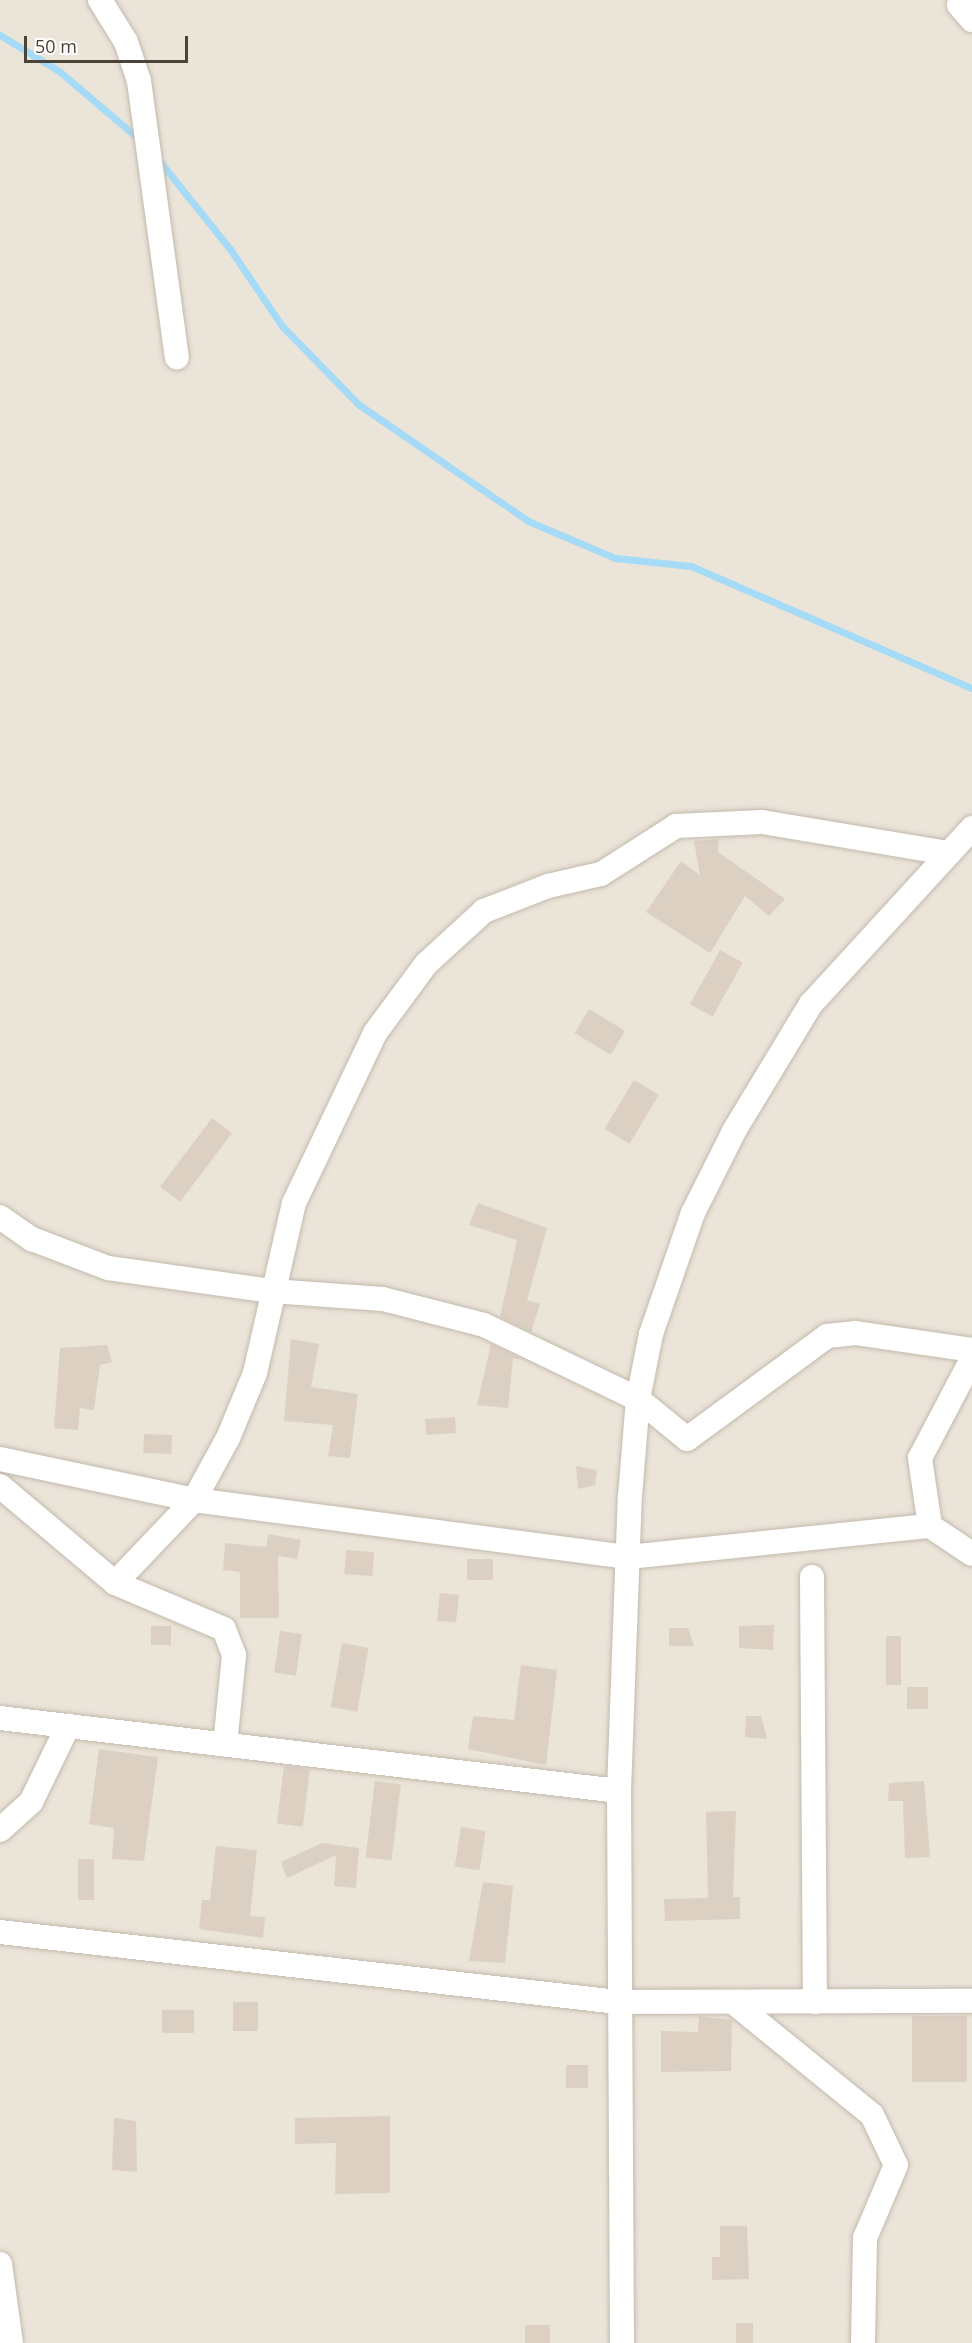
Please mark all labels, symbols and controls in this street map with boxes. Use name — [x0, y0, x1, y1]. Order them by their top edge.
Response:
scale bar — [27, 24, 190, 62]
text: 50 m — [35, 34, 77, 58]

